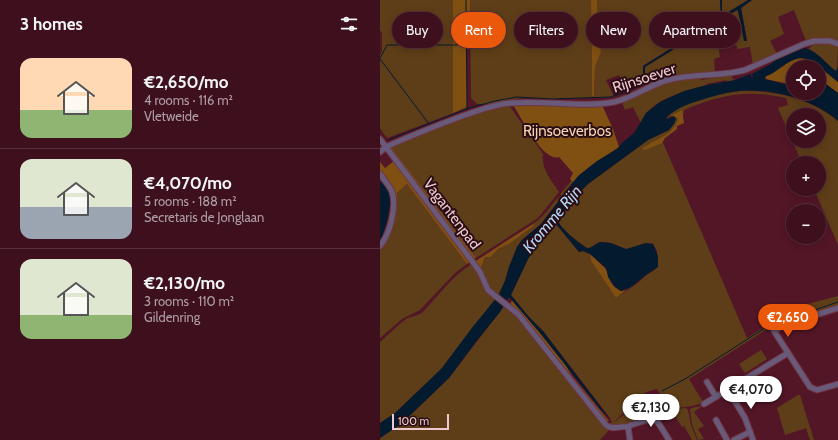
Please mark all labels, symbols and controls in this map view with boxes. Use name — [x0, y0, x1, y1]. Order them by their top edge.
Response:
chip: Buy — [392, 12, 443, 48]
chip: Rent — [451, 12, 506, 48]
chip: Filters — [514, 12, 578, 48]
chip: New — [586, 12, 641, 48]
chip: Apartment — [649, 12, 741, 48]
icon: filters — [338, 13, 360, 35]
text: 3 homes — [20, 14, 83, 34]
street label: Rijnsoever — [610, 59, 678, 97]
map controls — [786, 60, 826, 244]
button: locate — [786, 60, 826, 100]
text: €2,650/mo — [144, 72, 228, 92]
icon: home — [52, 74, 100, 122]
text: 4 rooms · 116 m² — [144, 92, 233, 108]
text: Vletweide — [144, 108, 199, 124]
button: layers — [786, 108, 826, 148]
park label: Rijnsoeverbos — [523, 122, 611, 140]
button: + — [786, 156, 826, 196]
text: €4,070/mo — [144, 173, 232, 193]
icon: home — [52, 175, 100, 223]
street label: Vagantenpad — [420, 175, 484, 253]
water label: Kromme Rijn — [518, 182, 586, 256]
text: 5 rooms · 188 m² — [144, 193, 237, 209]
button: − — [786, 204, 826, 244]
text: Secretaris de Jonglaan — [144, 209, 264, 225]
text: €2,130/mo — [144, 273, 225, 293]
icon: home — [52, 275, 100, 323]
text: 3 rooms · 110 m² — [144, 293, 234, 309]
pin: €2,650 — [755, 304, 821, 338]
text: Gildenring — [144, 309, 200, 325]
text: €2,650 — [767, 309, 809, 325]
pin: €4,070 — [718, 376, 784, 410]
text: €4,070 — [729, 381, 773, 397]
pin: €2,130 — [618, 394, 684, 428]
text: €2,130 — [632, 399, 670, 415]
scale bar — [392, 412, 449, 431]
text: 100 m — [398, 414, 429, 428]

